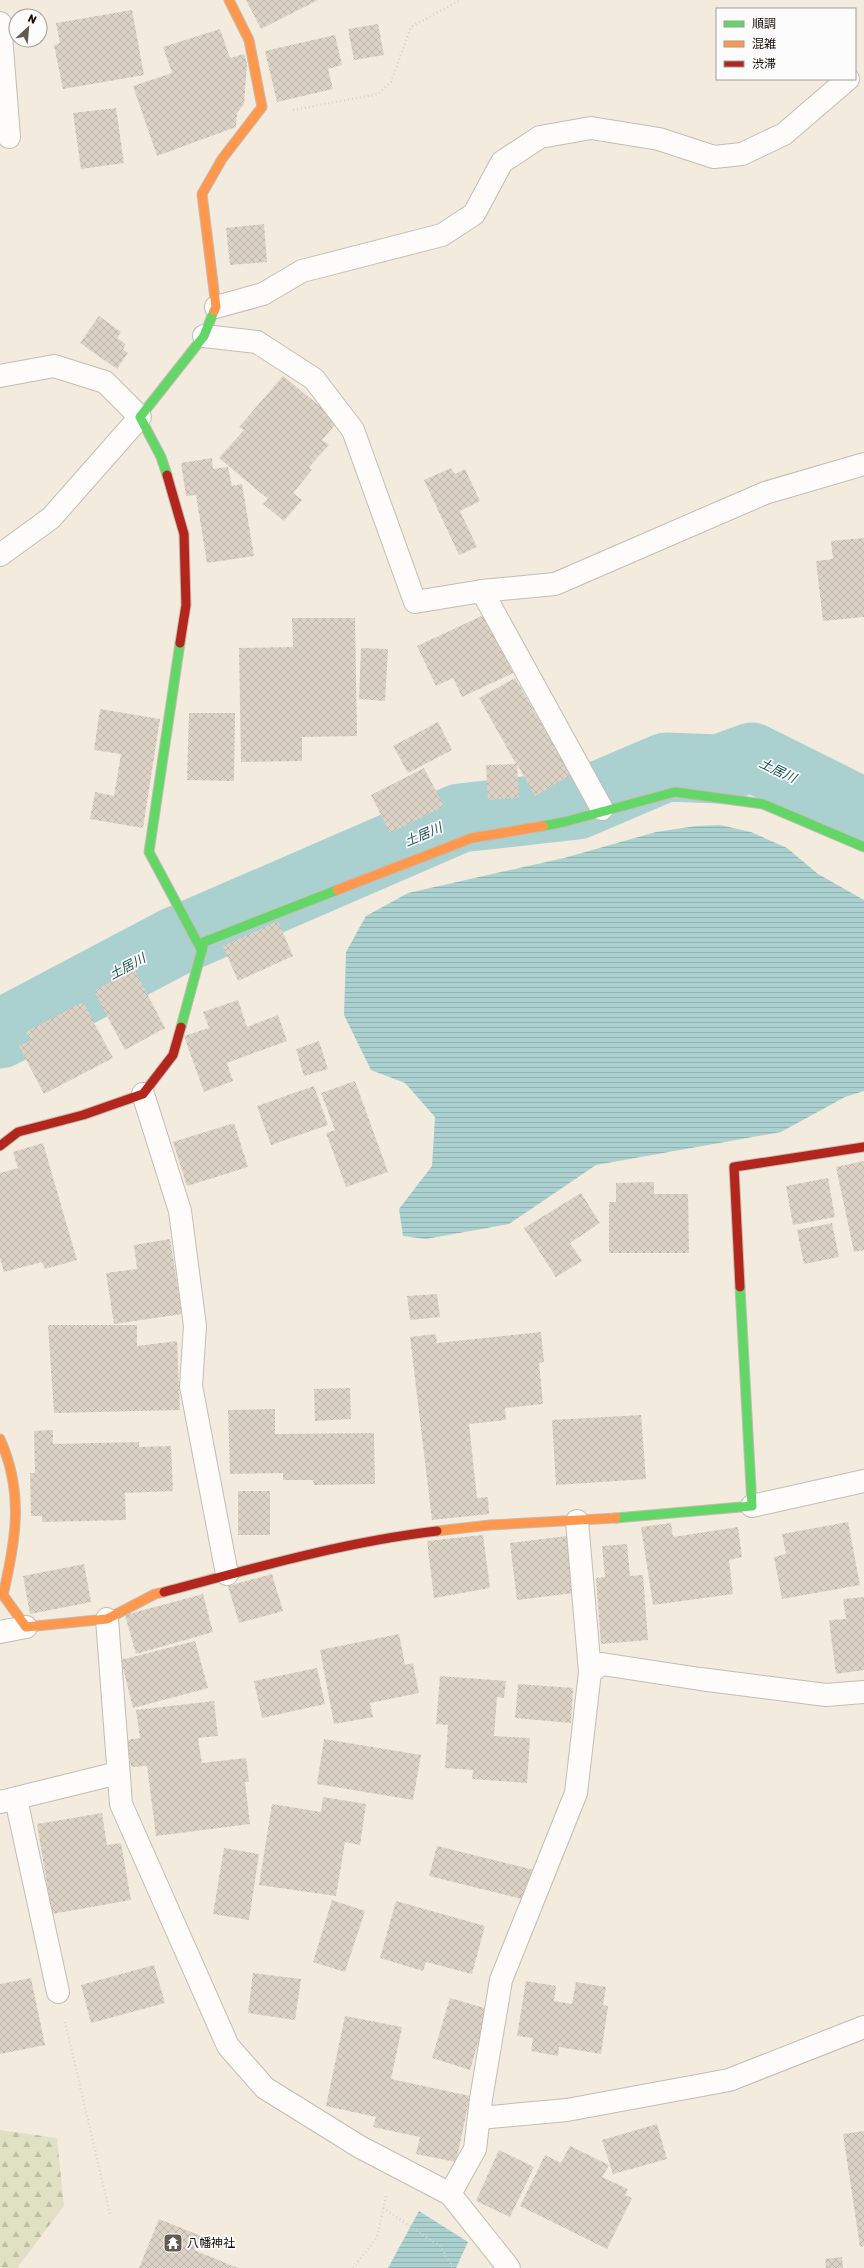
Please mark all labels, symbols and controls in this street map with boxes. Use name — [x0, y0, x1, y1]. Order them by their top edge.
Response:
north arrow — [8, 8, 48, 48]
legend — [716, 8, 856, 80]
text: N — [26, 12, 39, 27]
text: 順調 — [752, 17, 776, 31]
text: 混雑 — [752, 37, 776, 51]
text: 渋滞 — [752, 57, 776, 71]
water label: 土居川 — [757, 755, 800, 787]
water label: 土居川 — [402, 819, 446, 849]
water label: 土居川 — [106, 950, 150, 982]
temple icon: 八幡神社 — [162, 2232, 184, 2254]
place label: 八幡神社 — [187, 2236, 235, 2250]

